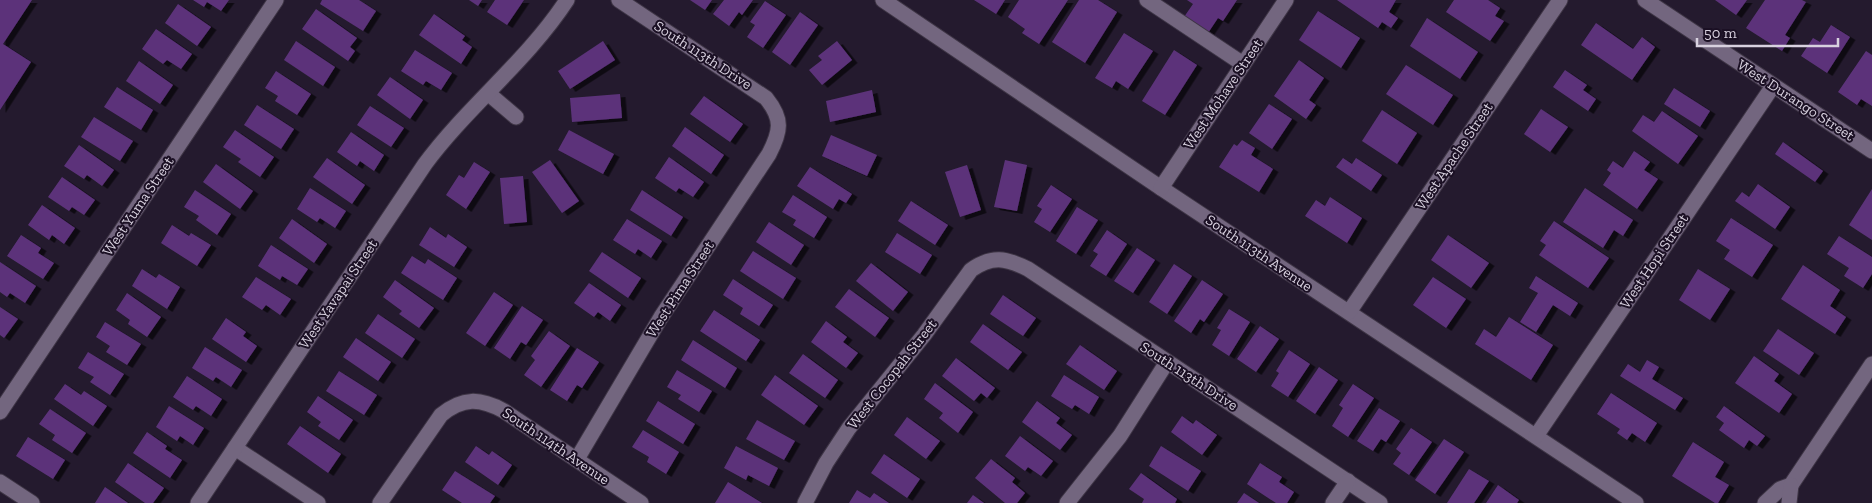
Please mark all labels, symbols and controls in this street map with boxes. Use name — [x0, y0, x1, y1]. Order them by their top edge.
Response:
scale bar — [1697, 15, 1838, 47]
street label: South 113th Drive — [651, 17, 755, 93]
text: 50 m — [1704, 24, 1737, 42]
street label: West Mohave Street — [1179, 35, 1267, 153]
street label: West Durango Street — [1734, 55, 1858, 145]
street label: West Apache Street — [1411, 98, 1497, 213]
street label: West Yuma Street — [98, 153, 178, 259]
street label: West Hopi Street — [1616, 210, 1692, 312]
street label: South 113th Avenue — [1202, 211, 1316, 295]
street label: West Yavapai Street — [295, 236, 381, 352]
street label: West Pima Street — [642, 237, 718, 341]
street label: West Cocopah Street — [843, 315, 941, 433]
street label: South 113th Drive — [1137, 338, 1241, 414]
street label: South 114th Avenue — [499, 404, 613, 488]

